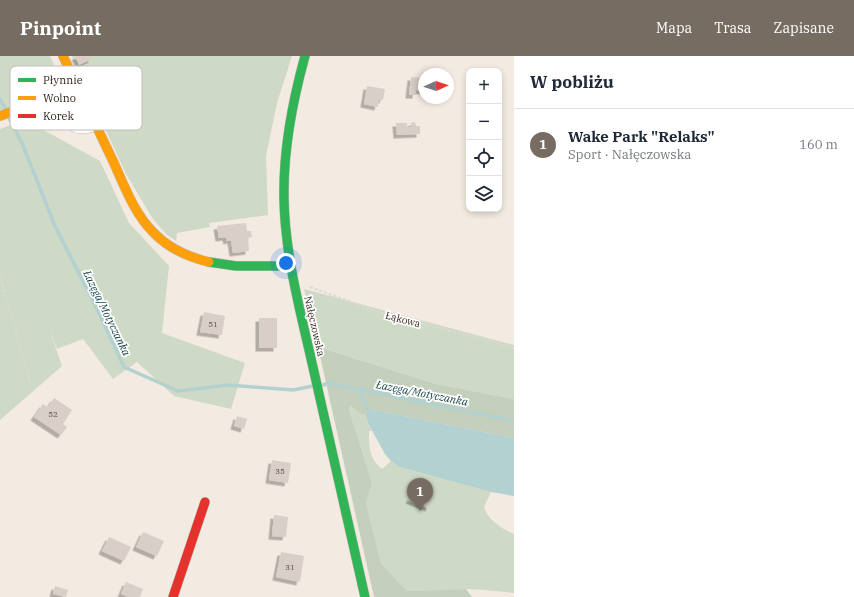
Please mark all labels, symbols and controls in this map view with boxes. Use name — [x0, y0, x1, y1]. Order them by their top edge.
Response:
text: Pinpoint — [20, 16, 101, 40]
text: Mapa — [656, 19, 692, 37]
text: Trasa — [714, 19, 752, 37]
text: Zapisane — [774, 19, 834, 37]
legend — [10, 66, 142, 130]
north arrow — [418, 68, 454, 104]
map controls — [466, 68, 502, 212]
button: + — [466, 68, 502, 104]
text: W pobliżu — [530, 71, 614, 93]
text: Płynnie — [43, 73, 83, 87]
text: Wolno — [43, 91, 76, 105]
button: − — [466, 104, 502, 140]
text: Korek — [43, 109, 74, 123]
text: Wake Park "Relaks" — [568, 127, 715, 146]
text: 1 — [539, 136, 547, 153]
text: 160 m — [799, 136, 838, 153]
button: locate — [466, 140, 502, 176]
text: Sport · Nałęczowska — [568, 146, 691, 163]
button: layers — [466, 176, 502, 212]
your location — [276, 253, 296, 273]
water label: Łazęga/Motyczanka — [80, 267, 134, 358]
street label: Nałęczowska — [301, 295, 328, 358]
street label: Łąkowa — [384, 309, 422, 331]
house number: 51 — [208, 319, 218, 329]
water label: Łazęga/Motyczanka — [374, 377, 469, 409]
house number: 52 — [48, 409, 58, 419]
house number: 35 — [275, 466, 285, 476]
pin: 1 — [407, 478, 433, 511]
house number: 31 — [285, 562, 295, 572]

